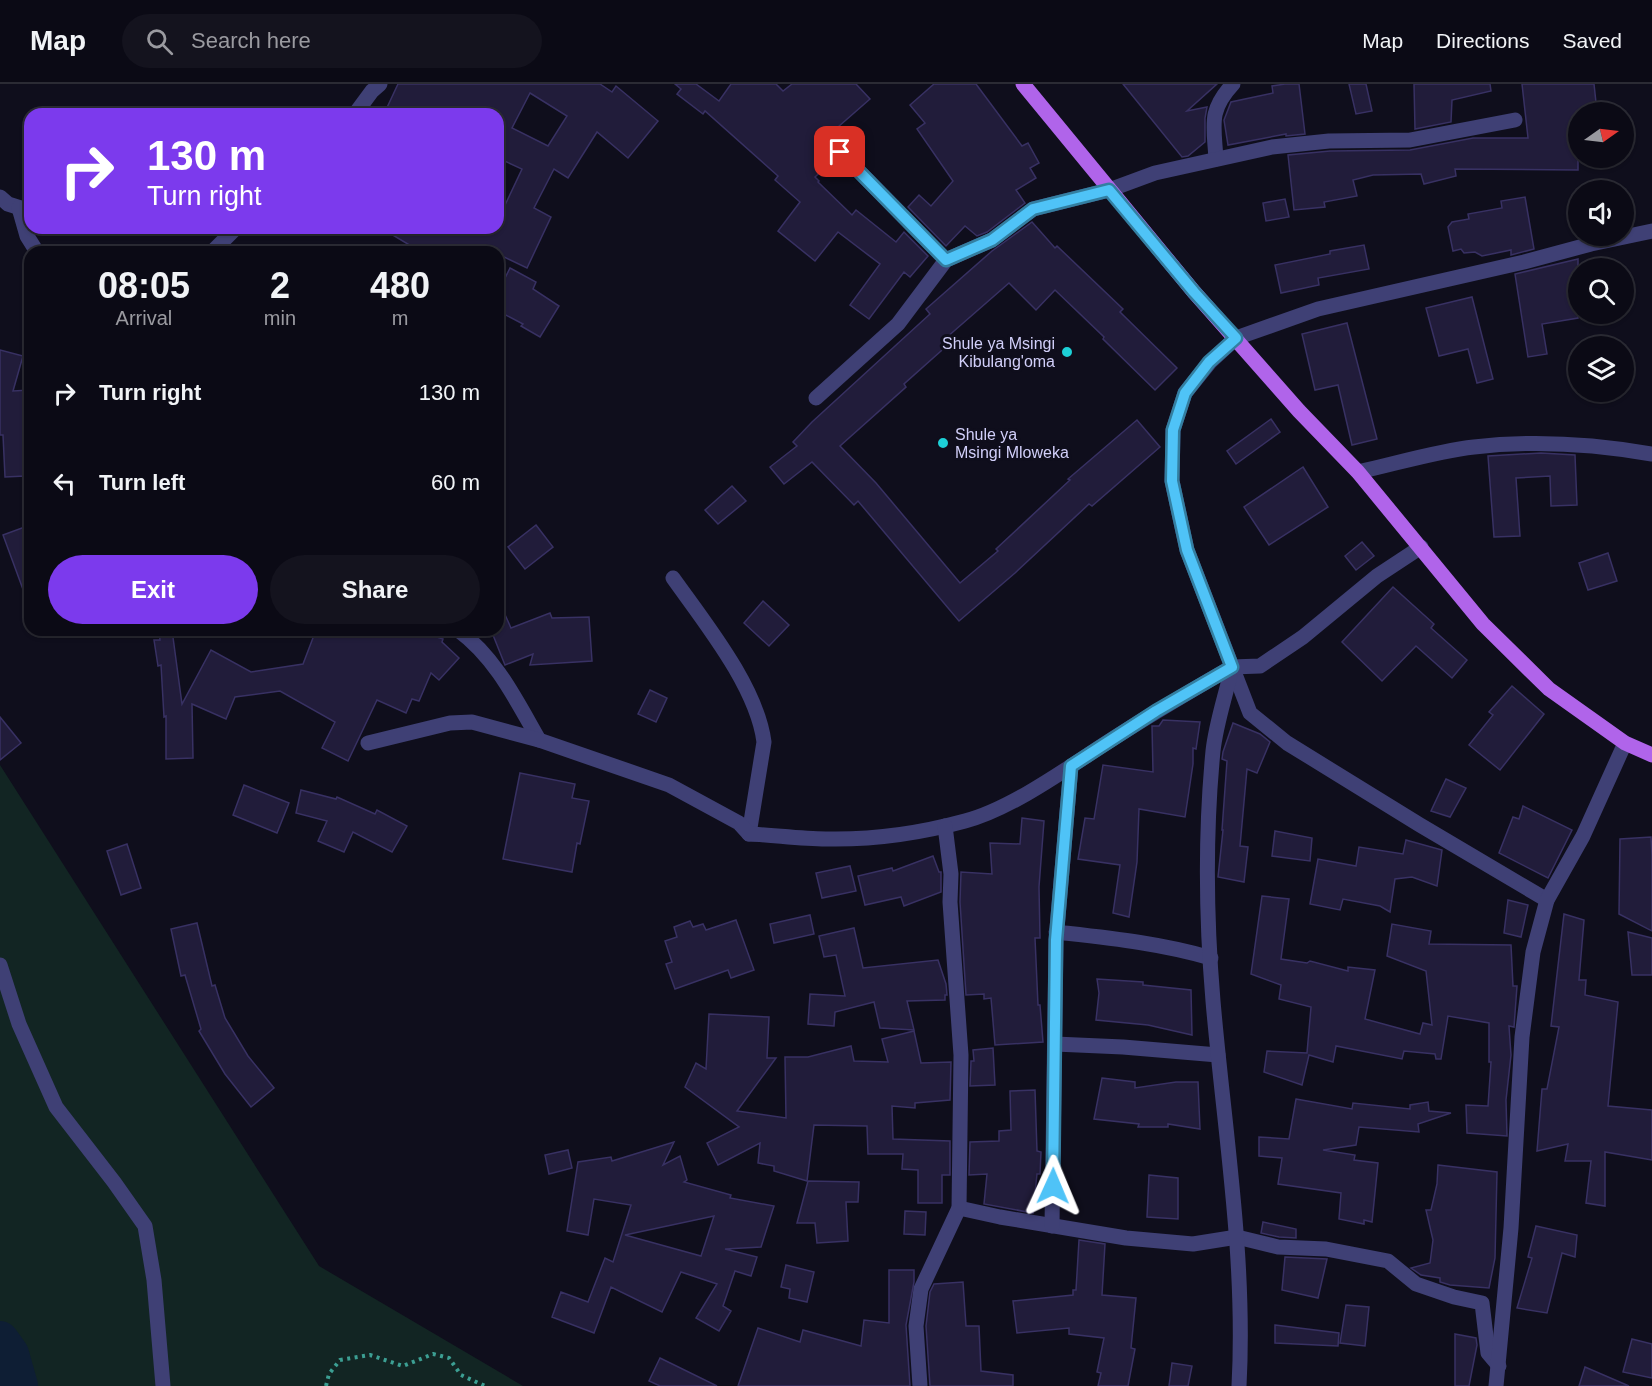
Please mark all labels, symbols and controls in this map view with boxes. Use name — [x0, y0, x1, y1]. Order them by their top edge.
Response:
search box — [122, 14, 542, 68]
text: Map — [30, 25, 86, 56]
icon: search — [143, 25, 176, 58]
text: Search here — [191, 28, 311, 53]
text: Map — [1362, 29, 1403, 52]
text: Directions — [1436, 29, 1529, 52]
text: Saved — [1562, 29, 1622, 52]
north arrow — [1568, 102, 1634, 168]
map controls — [1568, 102, 1634, 402]
pin — [814, 126, 865, 177]
icon: right — [48, 132, 126, 210]
text: 130 m — [147, 132, 266, 179]
icon: arrive — [823, 135, 856, 168]
button: sound — [1568, 180, 1634, 246]
text: Turn right — [147, 181, 262, 211]
button: search — [1568, 258, 1634, 324]
text: 08:05 — [98, 265, 190, 306]
text: 2 — [270, 265, 290, 306]
text: 480 — [370, 265, 430, 306]
text: Arrival — [116, 307, 172, 329]
text: min — [264, 307, 296, 329]
text: m — [392, 307, 408, 329]
place label: Shule ya Msingi Kibulang'oma — [942, 335, 1055, 370]
button: layers — [1568, 336, 1634, 402]
marker: Shule ya Msingi Kibulang'oma — [1060, 345, 1074, 359]
icon: right — [48, 377, 81, 410]
text: Turn right — [99, 380, 201, 405]
text: 130 m — [419, 380, 480, 405]
place label: Shule ya Msingi Mloweka — [955, 426, 1069, 461]
marker: Shule ya Msingi Mloweka — [936, 436, 950, 450]
icon: left — [48, 467, 81, 500]
text: Turn left — [99, 470, 185, 495]
text: 60 m — [431, 470, 480, 495]
button: Exit — [48, 555, 258, 624]
button: Share — [270, 555, 480, 624]
position arrow — [1021, 1154, 1085, 1218]

